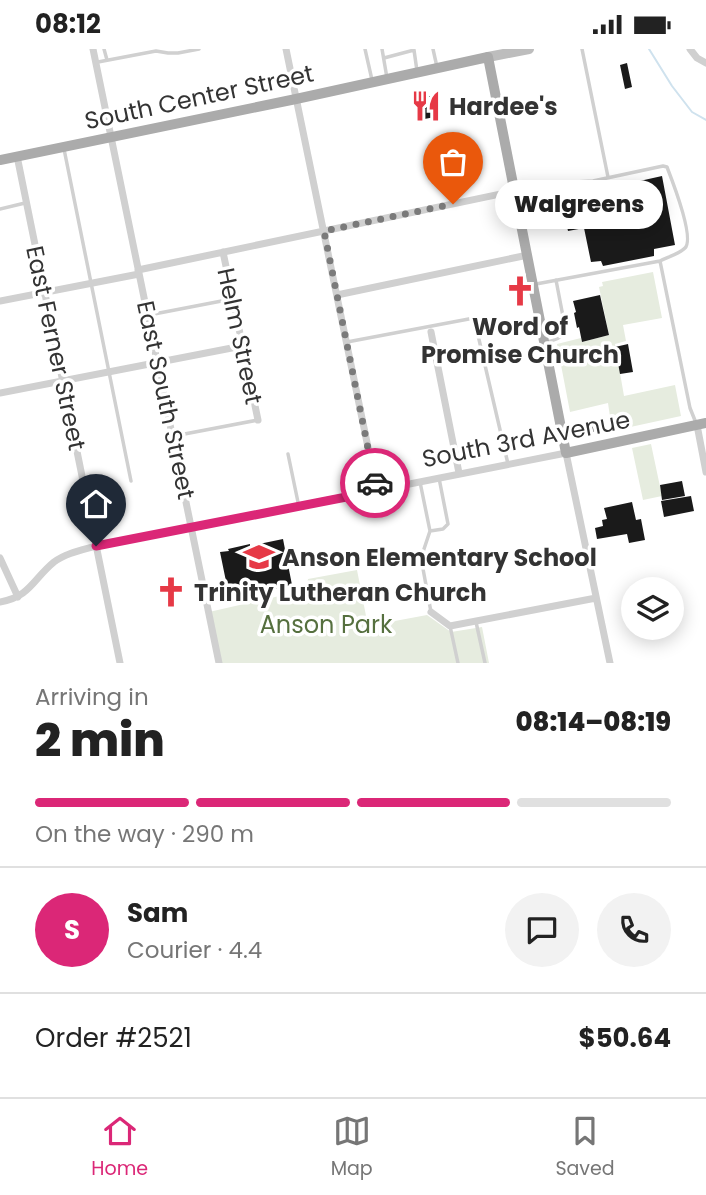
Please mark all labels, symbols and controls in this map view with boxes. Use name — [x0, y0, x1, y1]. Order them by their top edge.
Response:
text: 08:12 — [35, 6, 101, 42]
street label: South Center Street — [81, 57, 317, 137]
restaurant icon: Hardee's — [409, 89, 443, 123]
place label: Hardee's — [449, 90, 558, 123]
pin — [423, 132, 483, 204]
icon: bag — [434, 143, 472, 181]
callout: Walgreens — [495, 179, 663, 229]
text: Walgreens — [514, 188, 644, 220]
street label: East Ferner Street — [18, 243, 94, 453]
street label: Helm Street — [209, 265, 271, 407]
church icon: Word of Promise Church — [503, 274, 537, 308]
street label: East South Street — [129, 298, 203, 502]
place label: Word of Promise Church — [421, 310, 619, 371]
street label: South 3rd Avenue — [419, 403, 633, 475]
courier — [340, 448, 410, 518]
icon: car — [356, 464, 394, 502]
pin — [66, 474, 126, 546]
icon: home — [77, 485, 115, 523]
school or university icon: Anson Elementary School — [242, 540, 276, 574]
place label: Anson Elementary School — [282, 541, 597, 574]
church icon: Trinity Lutheran Church — [154, 575, 188, 609]
place label: Trinity Lutheran Church — [194, 576, 487, 609]
map controls — [621, 577, 684, 640]
button: layers — [621, 577, 684, 640]
park label: Anson Park — [260, 608, 393, 641]
text: Arriving in — [35, 681, 149, 713]
text: 08:14–08:19 — [515, 704, 671, 740]
text: 2 min — [35, 708, 165, 772]
text: On the way · 290 m — [35, 818, 254, 850]
button: chat — [505, 893, 579, 967]
button: phone — [597, 893, 671, 967]
text: Sam — [127, 895, 188, 931]
text: S — [64, 912, 80, 948]
text: Courier · 4.4 — [127, 934, 262, 966]
text: Order #2521 — [35, 1020, 192, 1056]
text: $50.64 — [579, 1020, 671, 1056]
tab: Home — [91, 1112, 148, 1183]
tab: Map — [331, 1112, 373, 1183]
tab: Saved — [555, 1112, 615, 1183]

